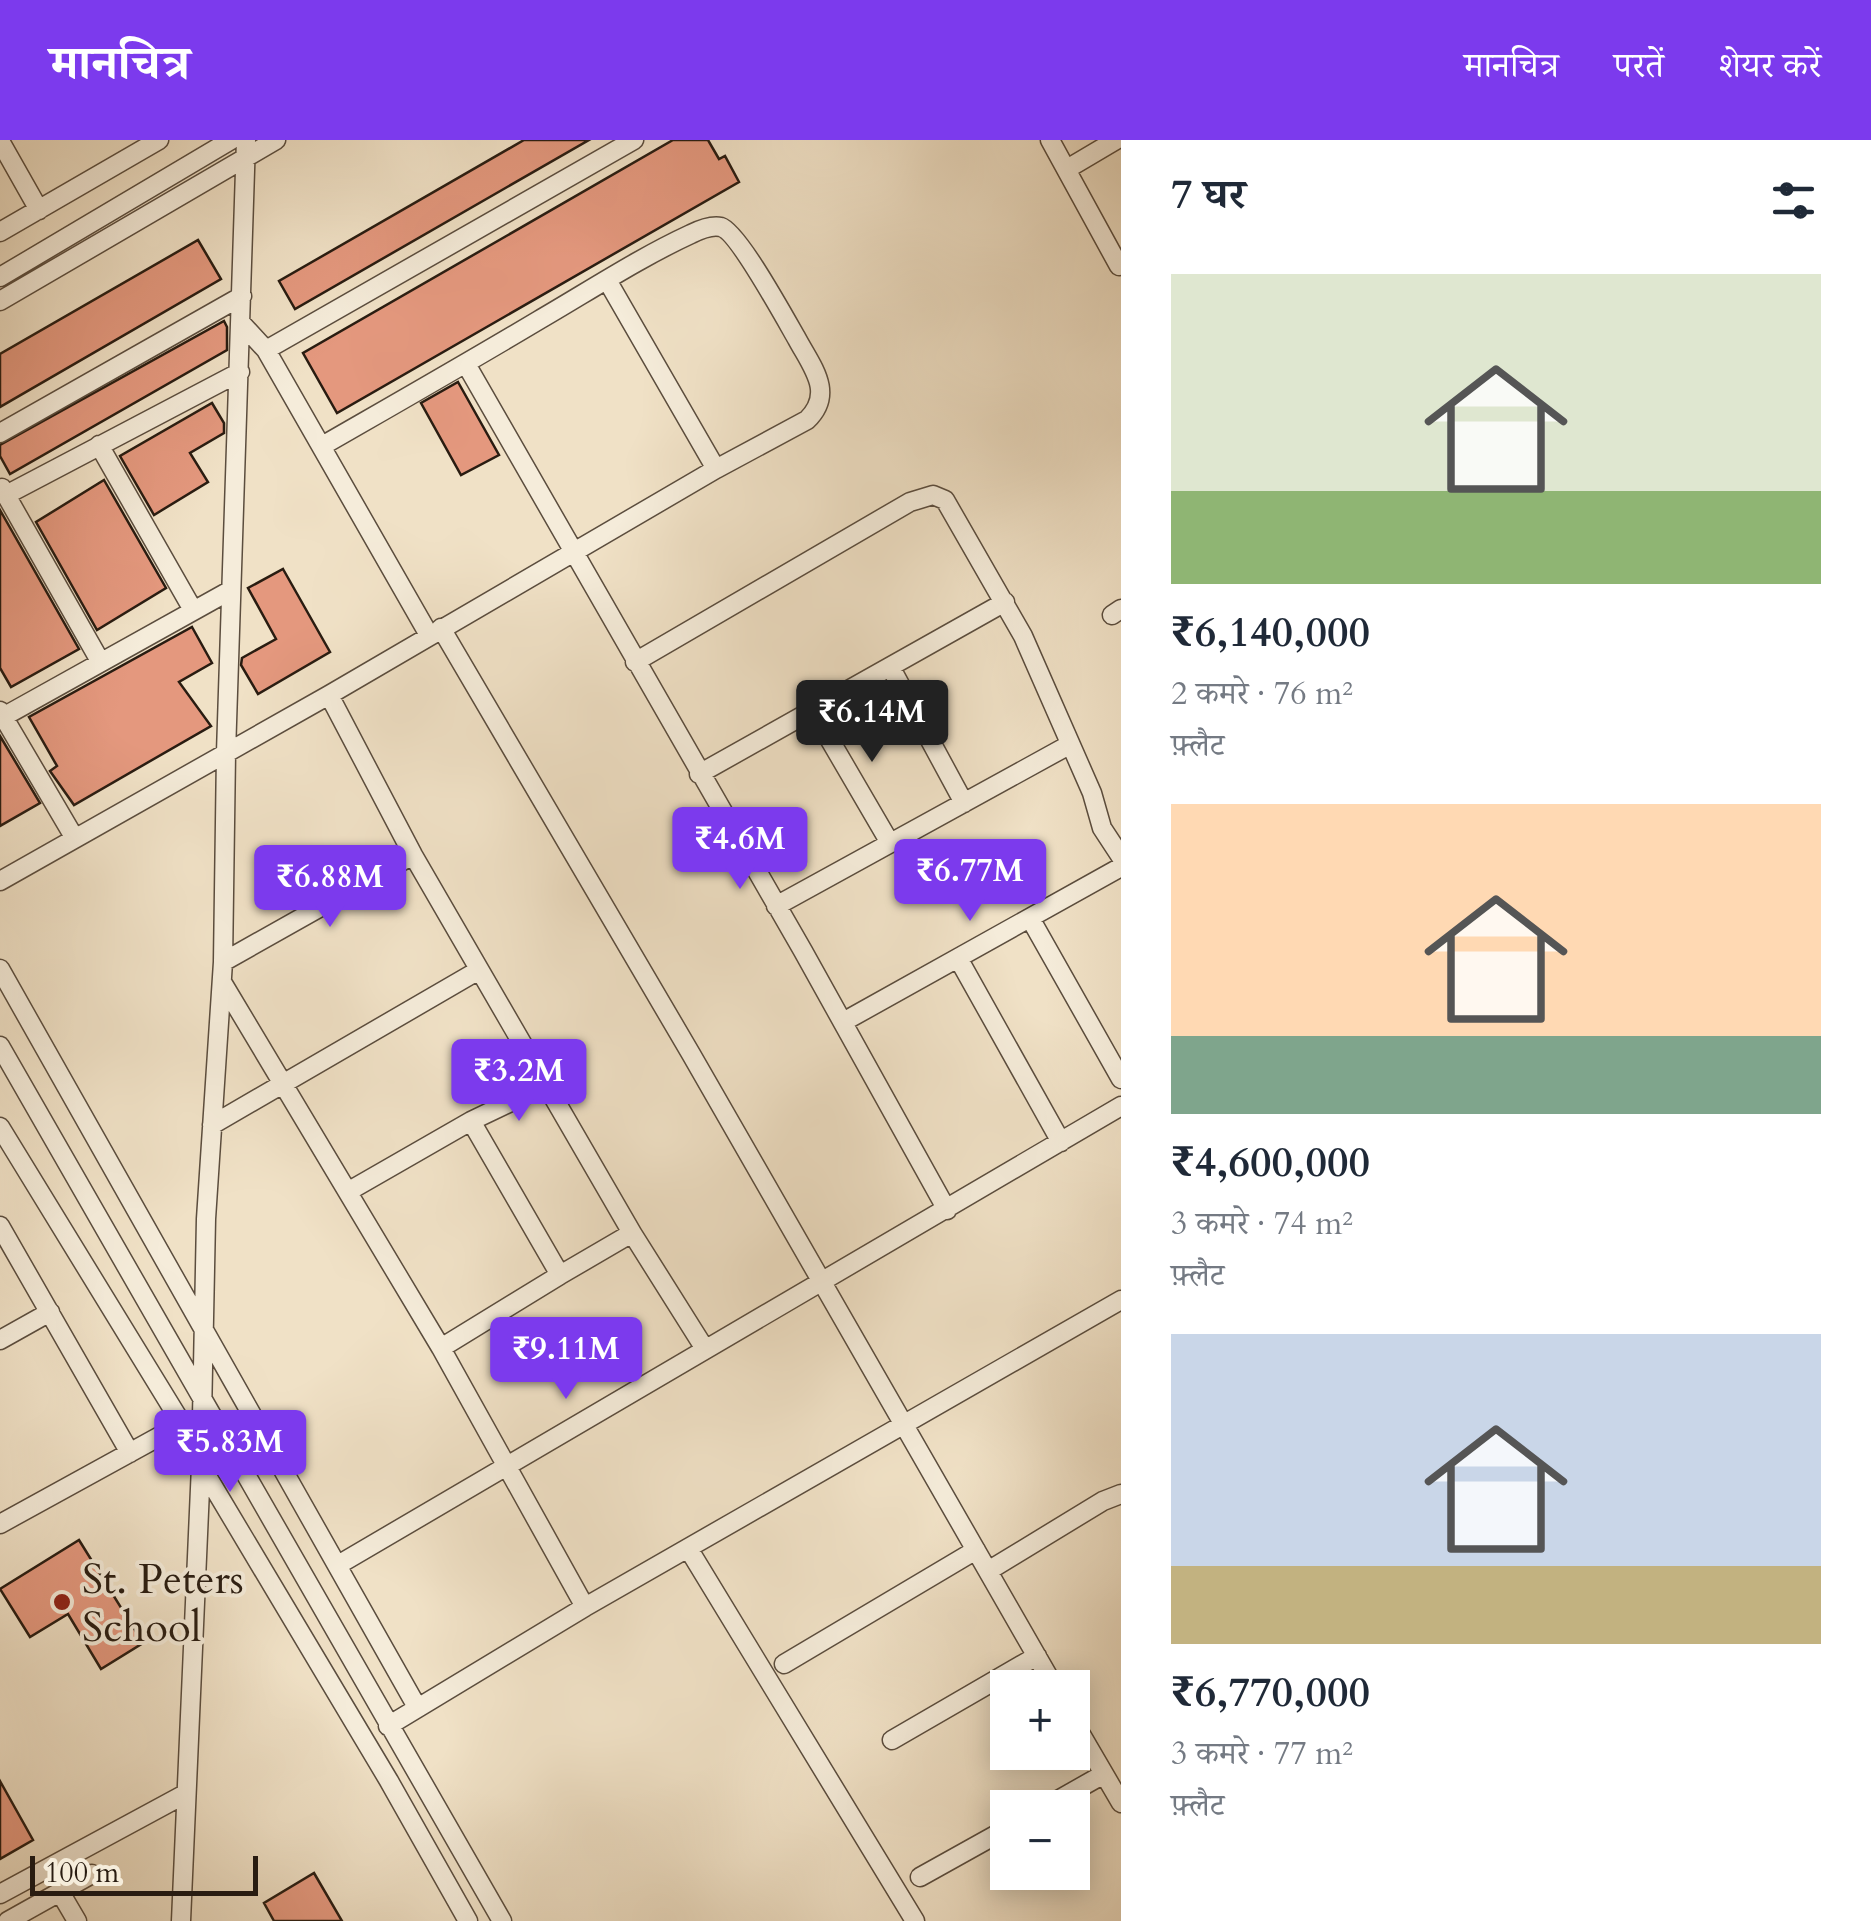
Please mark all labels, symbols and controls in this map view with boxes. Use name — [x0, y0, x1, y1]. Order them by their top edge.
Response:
text: मानचित्र — [50, 31, 190, 96]
text: मानचित्र — [1464, 42, 1559, 90]
text: परतें — [1614, 42, 1664, 90]
text: शेयर करें — [1719, 42, 1821, 90]
text: 7 घर — [1171, 166, 1246, 223]
icon: filters — [1766, 173, 1821, 228]
icon: home — [1406, 339, 1586, 519]
text: ₹6,140,000 — [1171, 604, 1370, 661]
text: 2 कमरे · 76 m² — [1171, 672, 1353, 716]
pin: ₹6.14M — [791, 680, 953, 765]
text: ₹6.14M — [818, 690, 926, 734]
text: फ़्लैट — [1171, 724, 1224, 768]
pin: ₹4.6M — [670, 807, 810, 892]
text: ₹4.6M — [694, 817, 786, 861]
pin: ₹6.77M — [889, 839, 1051, 924]
pin: ₹6.88M — [249, 845, 411, 930]
text: ₹6.77M — [916, 849, 1024, 893]
text: ₹6.88M — [276, 855, 384, 899]
icon: home — [1406, 869, 1586, 1049]
pin: ₹3.2M — [449, 1039, 589, 1124]
text: ₹3.2M — [473, 1049, 565, 1093]
text: ₹4,600,000 — [1171, 1134, 1370, 1191]
text: 3 कमरे · 74 m² — [1171, 1202, 1353, 1246]
text: फ़्लैट — [1171, 1254, 1224, 1298]
pin: ₹9.11M — [485, 1317, 647, 1402]
text: ₹9.11M — [512, 1327, 620, 1371]
icon: home — [1406, 1399, 1586, 1579]
pin: ₹5.83M — [149, 1410, 311, 1495]
text: ₹5.83M — [176, 1420, 284, 1464]
place label: St. Peters School — [82, 1551, 244, 1656]
marker: St. Peters School — [51, 1591, 73, 1613]
text: ₹6,770,000 — [1171, 1664, 1370, 1721]
map controls — [990, 1670, 1090, 1890]
button: + — [990, 1670, 1090, 1770]
text: 3 कमरे · 77 m² — [1171, 1732, 1353, 1776]
text: फ़्लैट — [1171, 1784, 1224, 1828]
button: − — [990, 1790, 1090, 1890]
scale bar — [30, 1851, 258, 1896]
text: 100 m — [45, 1854, 119, 1892]

